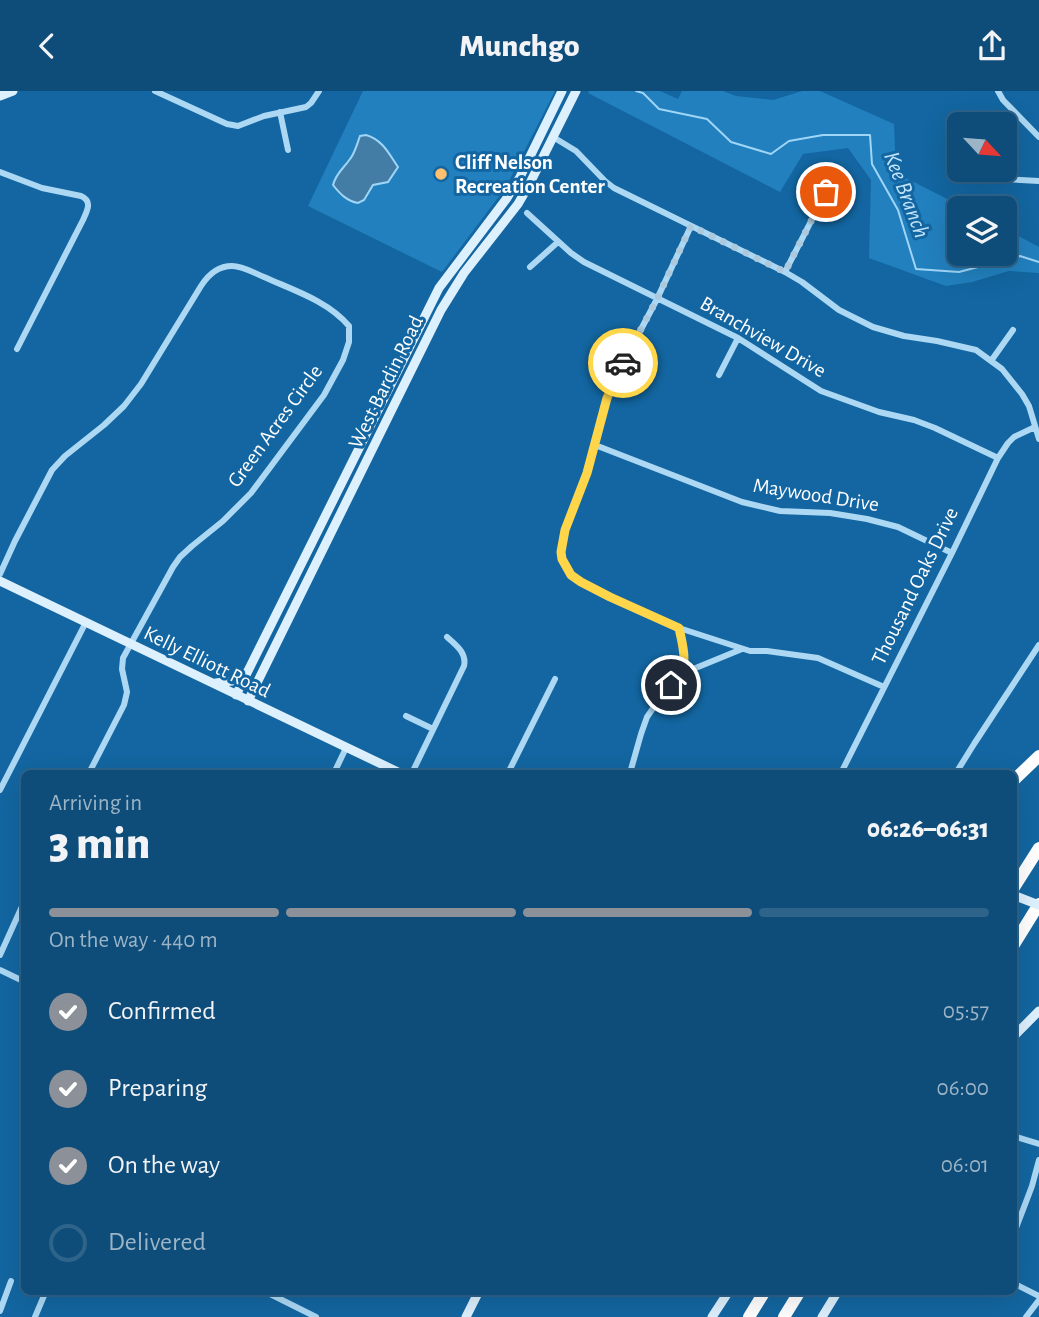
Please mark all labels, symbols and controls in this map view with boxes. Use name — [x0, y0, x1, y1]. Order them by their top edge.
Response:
icon: back — [28, 27, 66, 65]
icon: share — [973, 27, 1011, 65]
text: Munchgo — [459, 30, 580, 62]
north arrow — [947, 112, 1017, 182]
map controls — [947, 112, 1017, 266]
water label: Kee Branch — [879, 149, 933, 241]
place label: Cliff Nelson Recreation Center — [455, 152, 605, 197]
pin — [796, 162, 856, 222]
marker: Cliff Nelson Recreation Center — [433, 166, 449, 182]
icon: bag — [807, 173, 845, 211]
button: layers — [947, 196, 1017, 266]
street label: Branchview Drive — [696, 293, 830, 381]
street label: West Bardin Road — [345, 312, 427, 452]
courier — [588, 328, 658, 398]
icon: car — [604, 344, 642, 382]
street label: Green Acres Circle — [224, 361, 326, 491]
street label: Maywood Drive — [752, 475, 880, 515]
street label: Thousand Oaks Drive — [868, 504, 962, 668]
street label: Kelly Elliott Road — [140, 622, 274, 702]
pin — [641, 655, 701, 715]
icon: home — [652, 666, 690, 704]
text: Arriving in — [49, 792, 142, 815]
text: 06:26–06:31 — [867, 816, 989, 842]
text: 3 min — [49, 821, 150, 867]
text: On the way · 440 m — [49, 929, 218, 952]
icon: check — [49, 993, 87, 1031]
text: Confirmed — [108, 998, 216, 1024]
text: 05:57 — [943, 1000, 989, 1023]
icon: check — [49, 1070, 87, 1108]
text: Preparing — [108, 1075, 207, 1101]
text: 06:00 — [936, 1077, 989, 1100]
icon: check — [49, 1147, 87, 1185]
text: On the way — [108, 1152, 220, 1178]
text: 06:01 — [941, 1154, 989, 1177]
text: Delivered — [108, 1229, 206, 1255]

